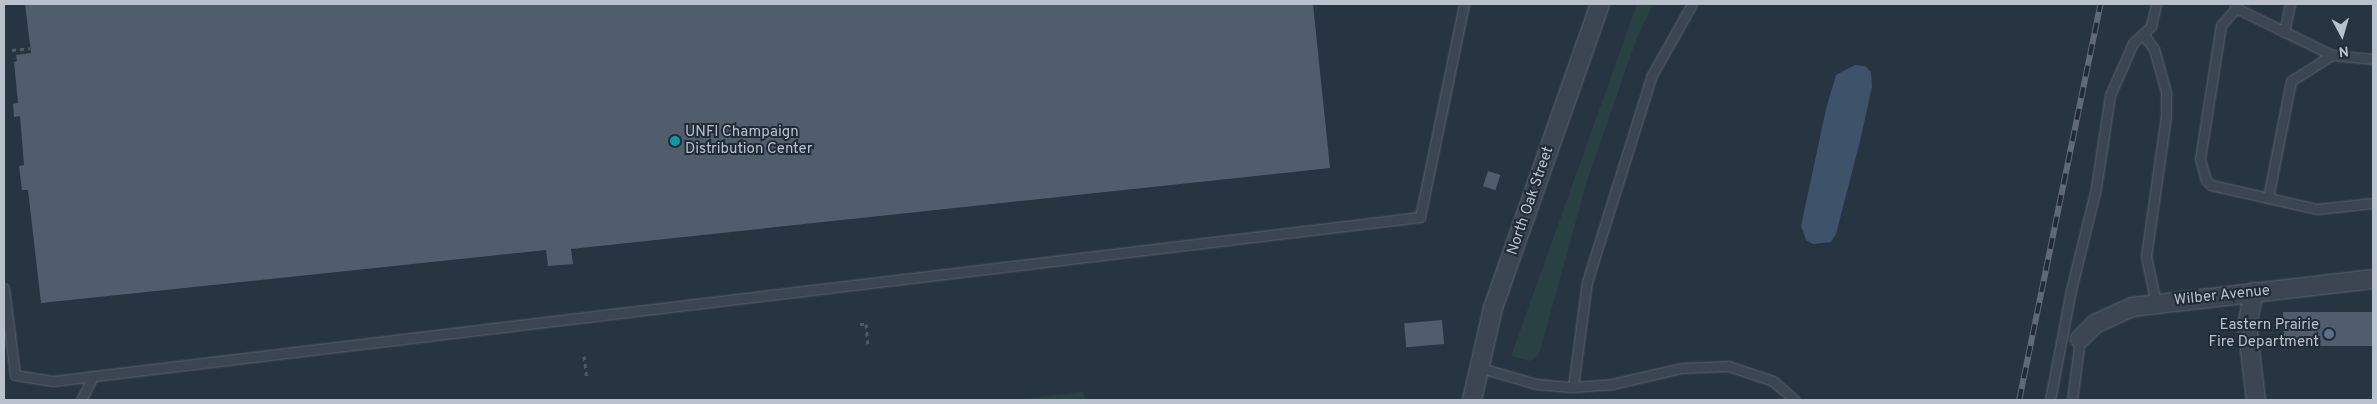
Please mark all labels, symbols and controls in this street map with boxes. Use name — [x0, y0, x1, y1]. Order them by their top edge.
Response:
north arrow — [2317, 10, 2367, 60]
text: N — [2338, 41, 2350, 59]
place label: UNFI Champaign Distribution Center — [685, 123, 813, 158]
marker: UNFI Champaign Distribution Center — [669, 135, 681, 147]
street label: North Oak Street — [1504, 144, 1558, 258]
street label: Wilber Avenue — [2173, 282, 2271, 310]
place label: Eastern Prairie Fire Department — [2208, 316, 2319, 351]
marker: Eastern Prairie Fire Department — [2323, 328, 2335, 340]

